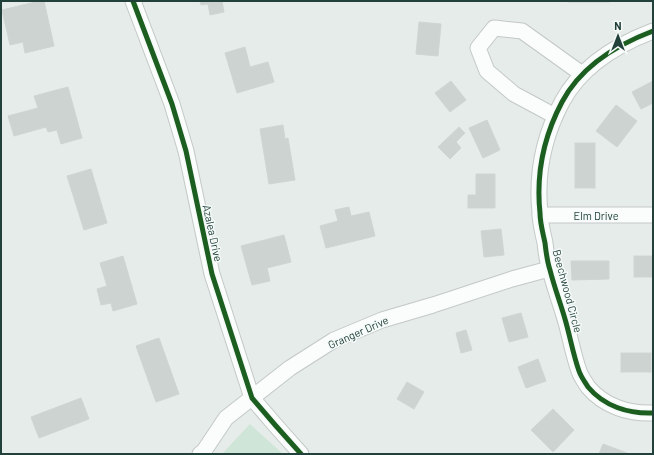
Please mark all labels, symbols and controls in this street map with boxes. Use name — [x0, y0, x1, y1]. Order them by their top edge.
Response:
north arrow — [598, 16, 638, 56]
text: N — [614, 19, 622, 32]
street label: Azalea Drive — [201, 203, 225, 263]
street label: Elm Drive — [574, 209, 619, 222]
street label: Beechwood Circle — [551, 248, 585, 334]
street label: Granger Drive — [326, 313, 390, 351]

